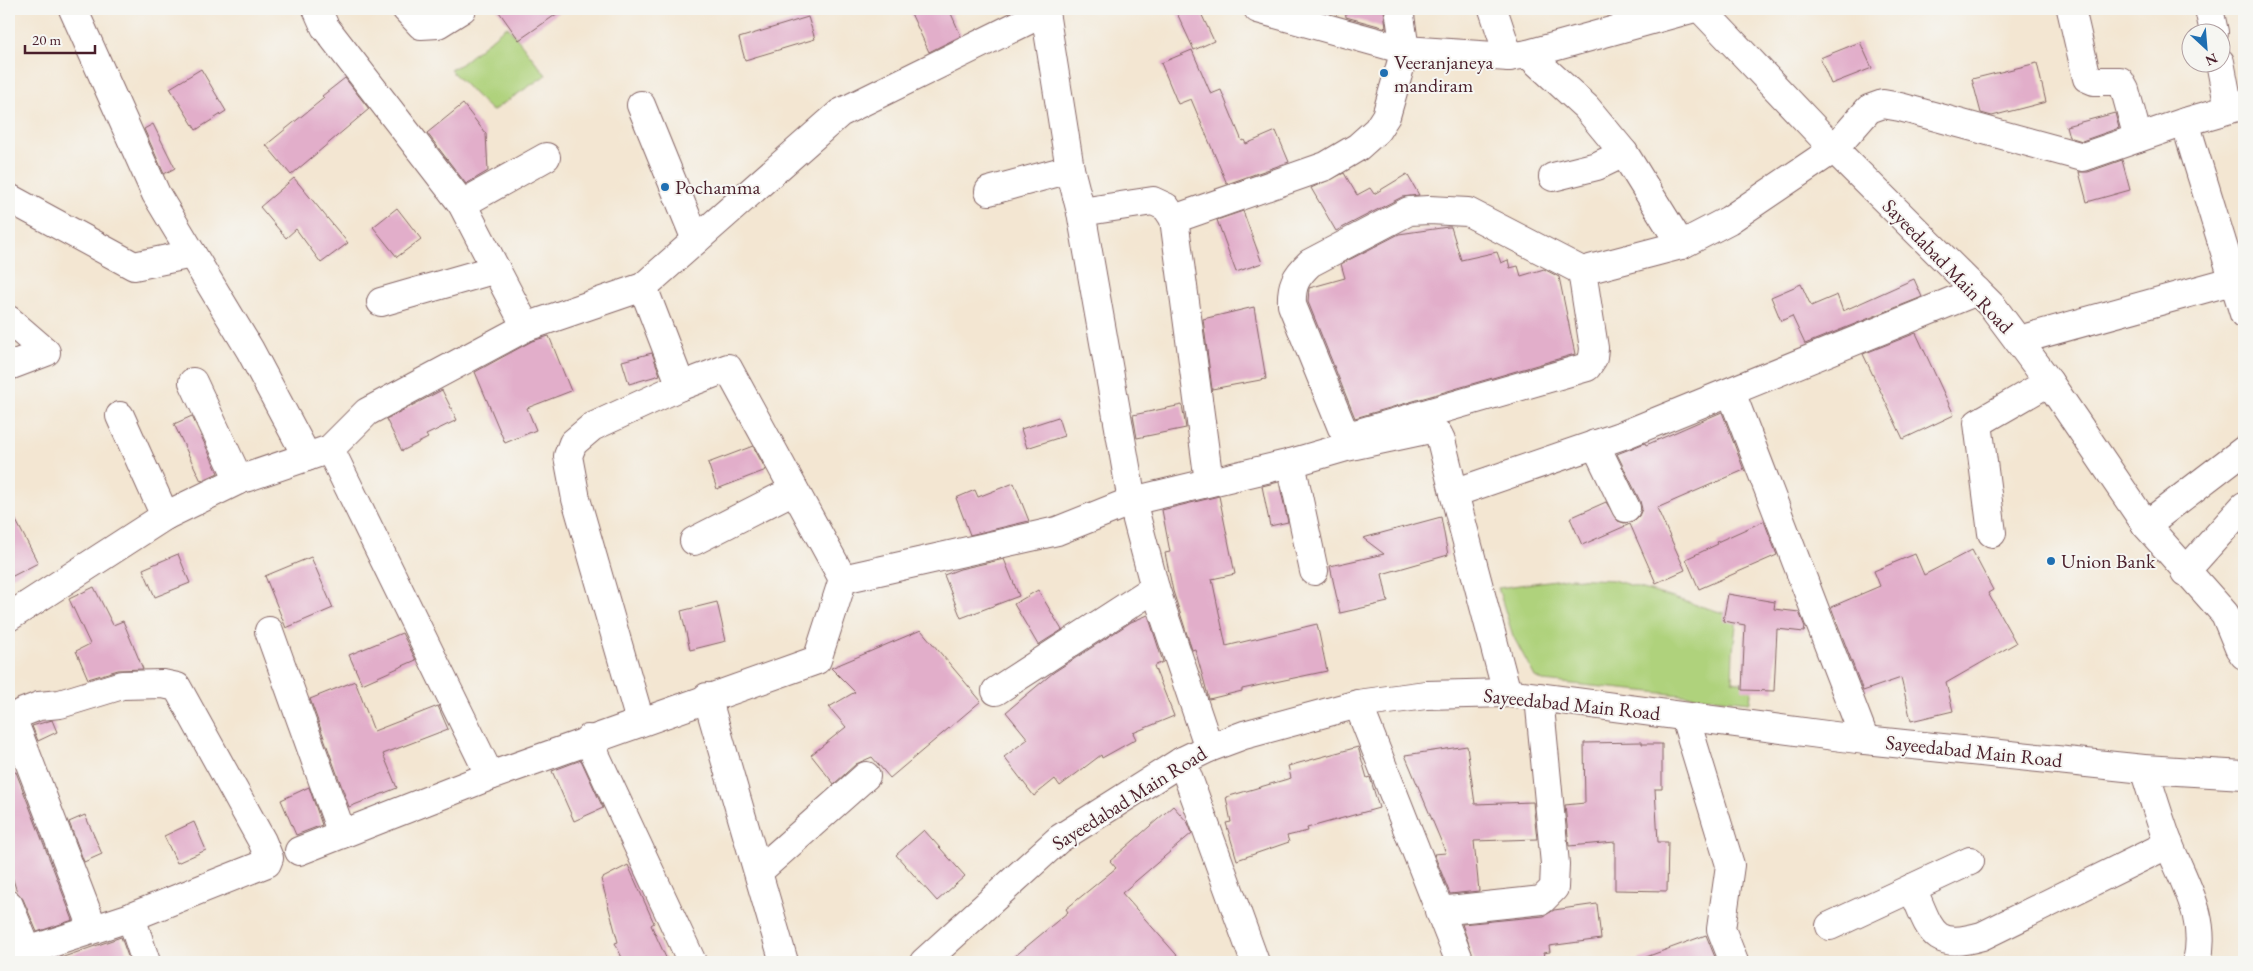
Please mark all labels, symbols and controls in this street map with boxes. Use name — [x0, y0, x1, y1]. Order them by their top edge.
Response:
scale bar — [25, 22, 95, 54]
north arrow — [2180, 22, 2230, 72]
text: 20 m — [32, 30, 61, 49]
place label: Veeranjaneya mandiram — [1394, 49, 1493, 98]
text: N — [2202, 49, 2221, 71]
marker: Veeranjaneya mandiram — [1378, 67, 1390, 79]
place label: Pochamma — [675, 174, 760, 200]
marker: Pochamma — [659, 181, 671, 193]
street label: Sayeedabad Main Road — [1877, 193, 2020, 340]
place label: Union Bank — [2061, 548, 2156, 574]
marker: Union Bank — [2045, 555, 2057, 567]
street label: Sayeedabad Main Road — [1482, 682, 1663, 726]
street label: Sayeedabad Main Road — [1884, 729, 2065, 773]
street label: Sayeedabad Main Road — [1047, 739, 1212, 856]

